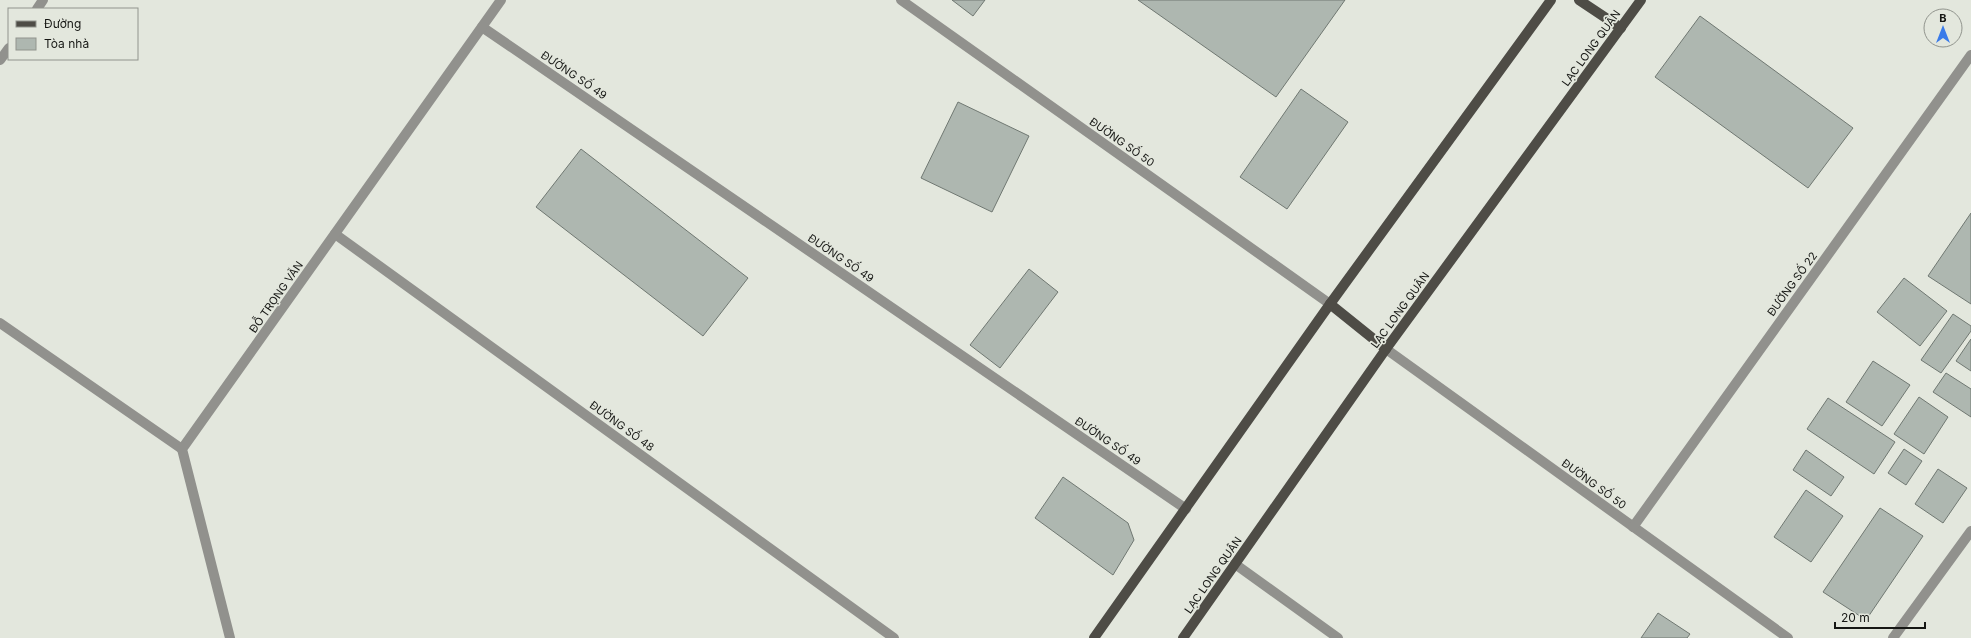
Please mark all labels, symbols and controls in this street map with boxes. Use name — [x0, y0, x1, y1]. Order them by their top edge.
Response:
street label: LẠC LONG QUÂN — [1559, 7, 1623, 89]
legend — [8, 8, 138, 60]
north arrow — [1923, 8, 1963, 48]
text: B — [1939, 11, 1947, 25]
text: Đường — [44, 16, 81, 31]
text: Tòa nhà — [44, 36, 89, 51]
street label: ĐƯỜNG SỐ 49 — [538, 47, 610, 102]
street label: ĐƯỜNG SỐ 50 — [1087, 114, 1158, 170]
street label: ĐƯỜNG SỐ 49 — [805, 230, 877, 285]
street label: ĐƯỜNG SỐ 22 — [1763, 249, 1820, 319]
street label: ĐỖ TRỌNG VĂN — [244, 257, 306, 336]
street label: LẠC LONG QUÂN — [1368, 269, 1432, 351]
street label: ĐƯỜNG SỐ 48 — [587, 397, 658, 454]
street label: ĐƯỜNG SỐ 49 — [1072, 413, 1144, 468]
street label: ĐƯỜNG SỐ 50 — [1559, 455, 1630, 512]
street label: LẠC LONG QUÂN — [1181, 534, 1245, 616]
scale bar — [1835, 604, 1925, 630]
text: 20 m — [1841, 610, 1870, 625]

